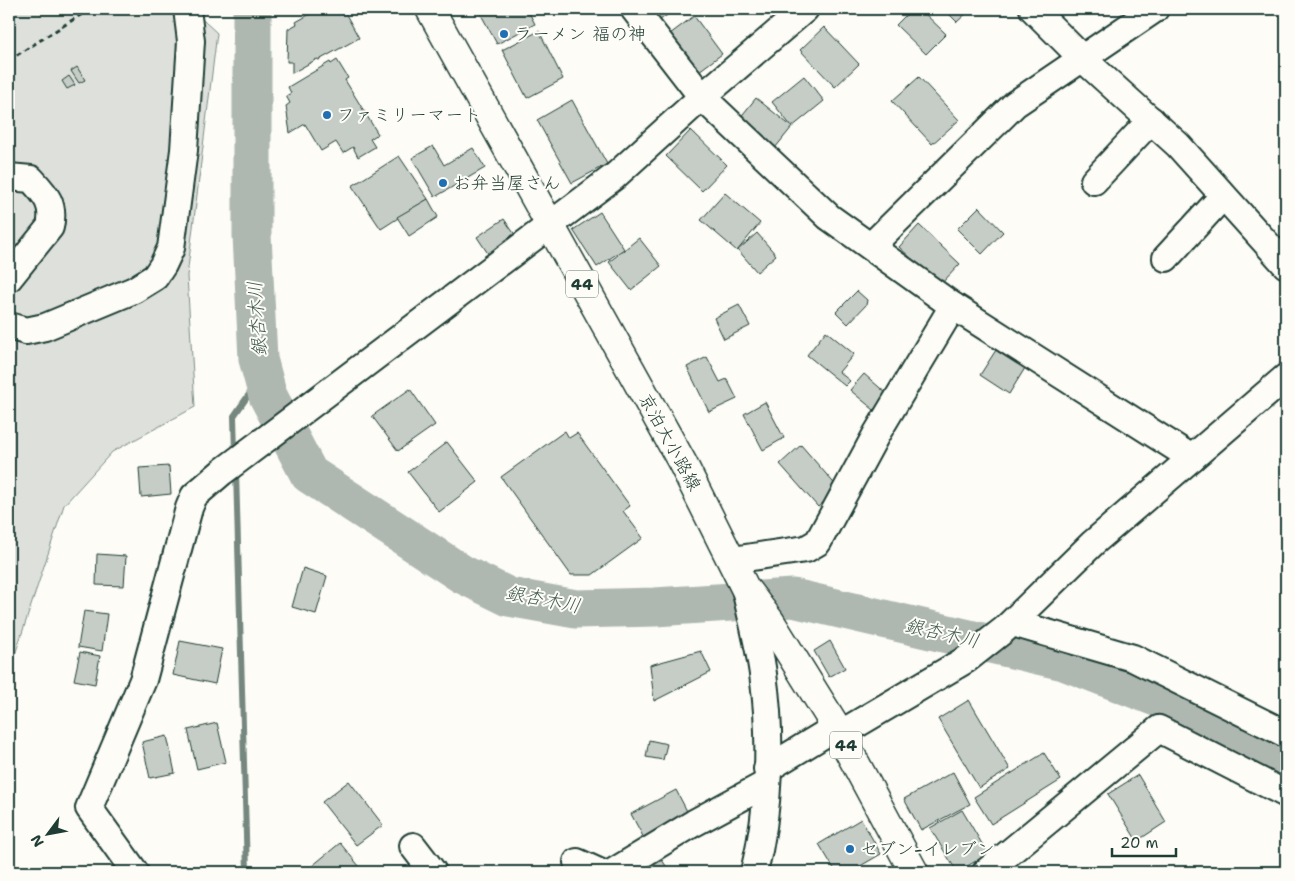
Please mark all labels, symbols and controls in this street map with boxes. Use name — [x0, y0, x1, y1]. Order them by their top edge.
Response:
place label: ラーメン 福の神 — [514, 22, 646, 46]
marker: ラーメン 福の神 — [498, 28, 510, 40]
place label: ファミリーマート — [337, 103, 481, 127]
marker: ファミリーマート — [321, 109, 333, 121]
place label: お弁当屋さん — [453, 171, 561, 195]
marker: お弁当屋さん — [437, 177, 449, 189]
road number: 44 — [566, 270, 598, 298]
water label: 銀杏木川 — [242, 280, 272, 358]
street label: 京泊大小路線 — [633, 389, 707, 495]
water label: 銀杏木川 — [503, 579, 583, 619]
water label: 銀杏木川 — [902, 612, 982, 654]
road number: 44 — [830, 732, 862, 758]
north arrow — [22, 808, 72, 858]
scale bar — [1112, 826, 1176, 858]
text: N — [26, 831, 48, 850]
text: 20 m — [1120, 833, 1159, 853]
place label: セブン-イレブン — [860, 837, 995, 861]
marker: セブン-イレブン — [844, 843, 856, 855]

